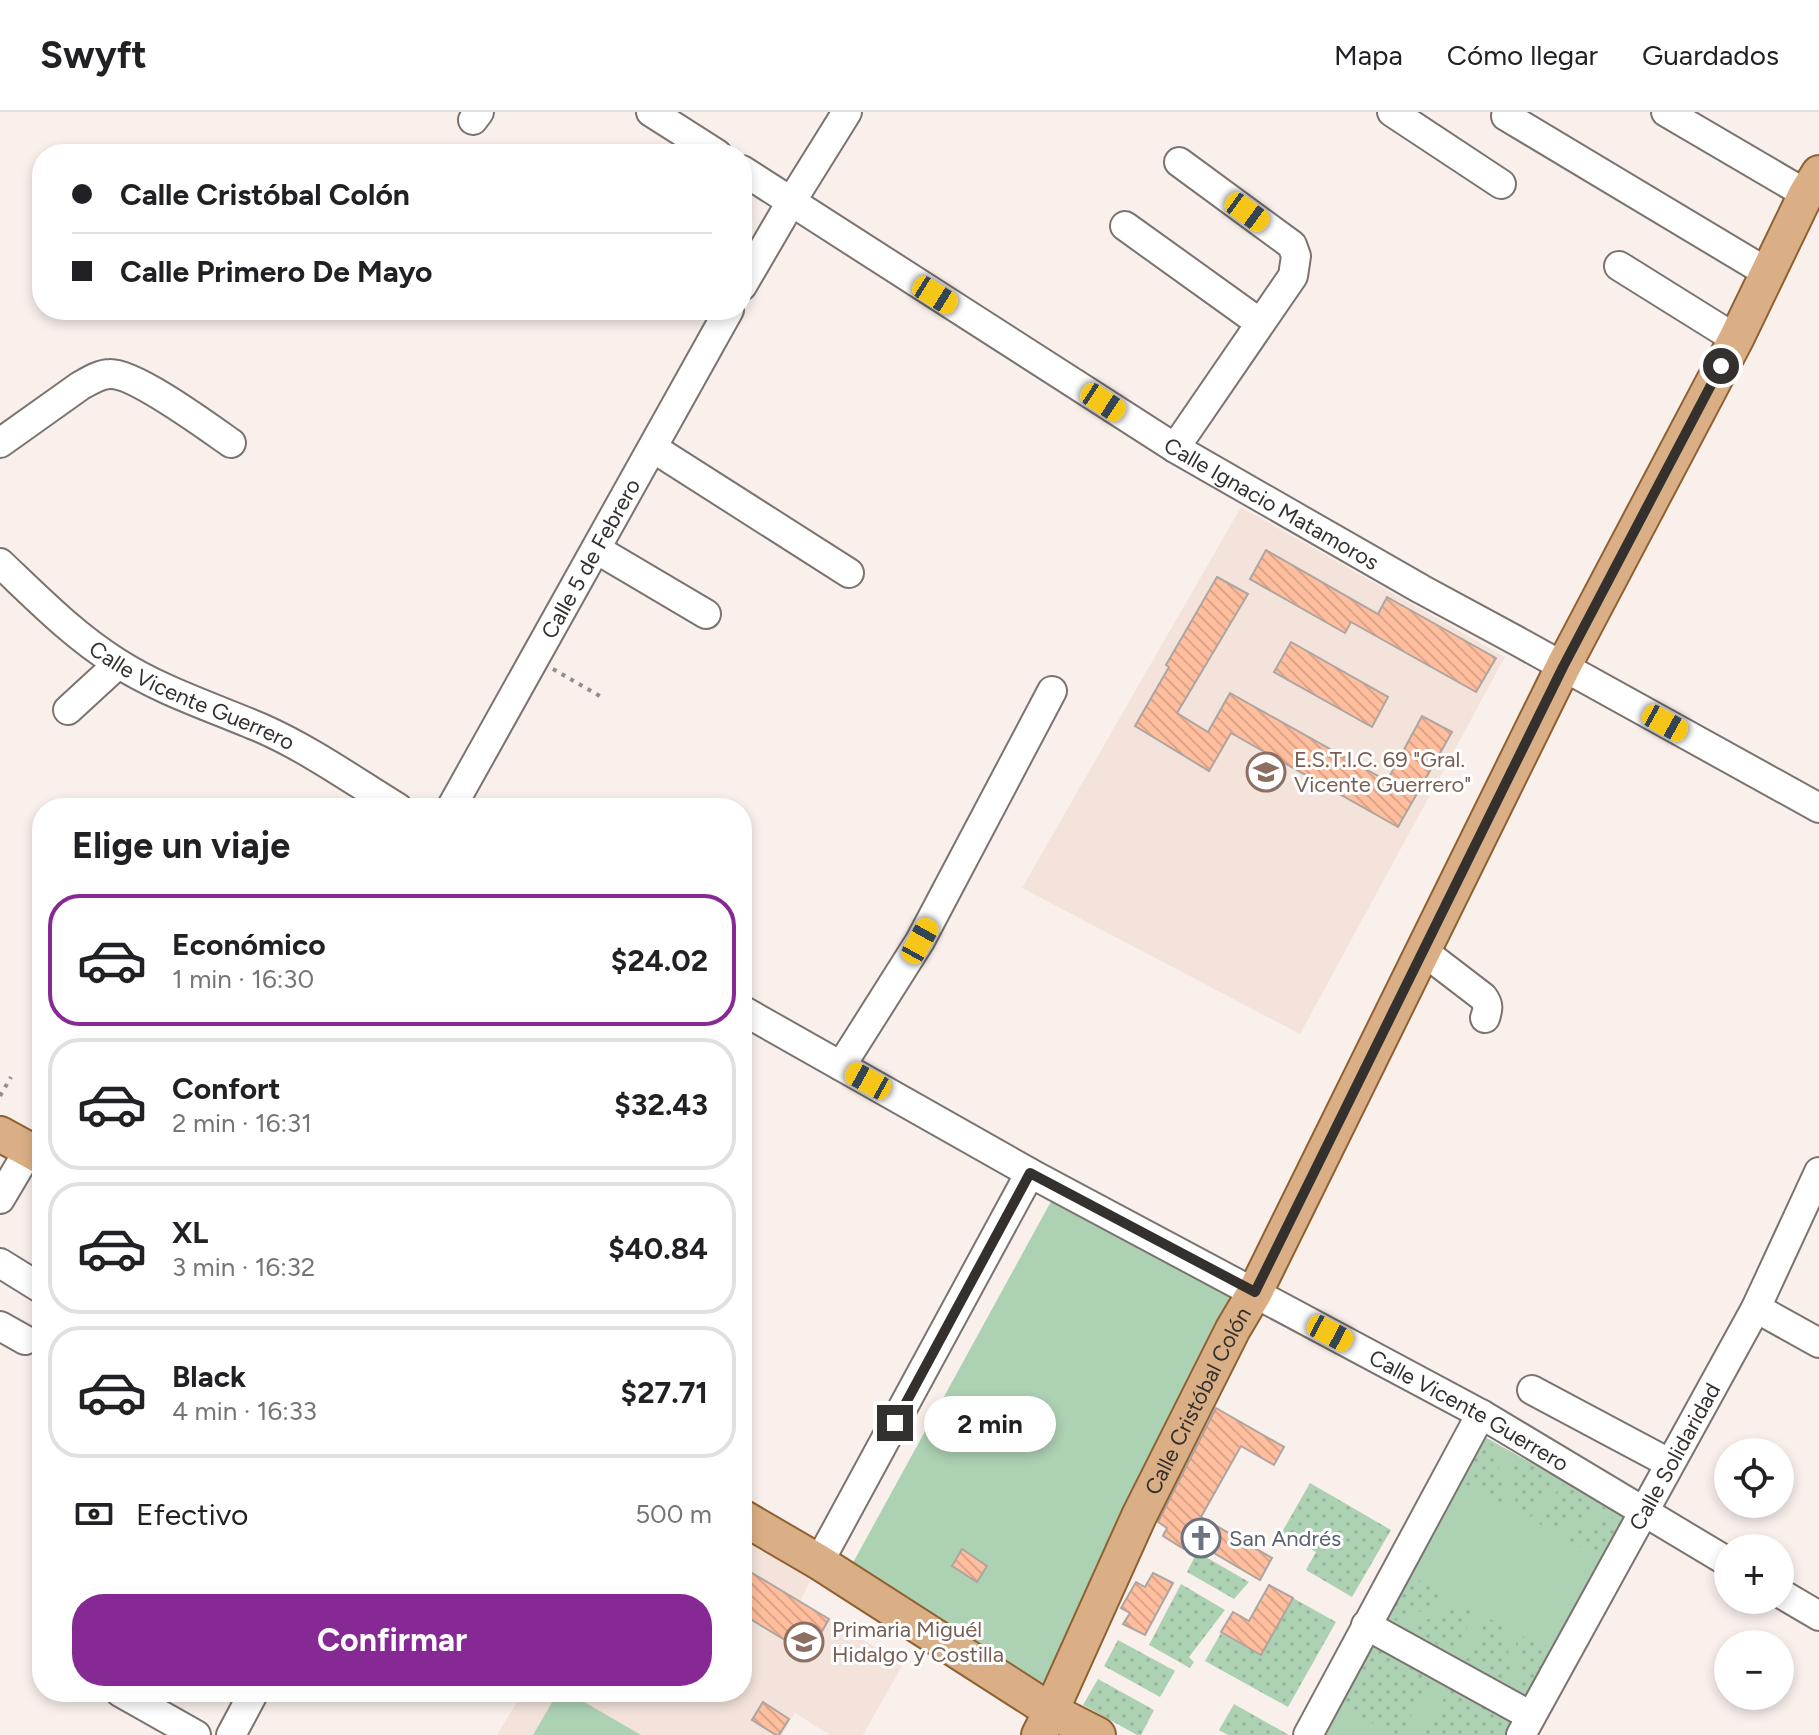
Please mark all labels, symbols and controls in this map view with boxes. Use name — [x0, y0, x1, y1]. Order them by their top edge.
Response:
text: Swyft — [40, 32, 147, 78]
text: Mapa — [1334, 38, 1403, 72]
text: Cómo llegar — [1447, 38, 1598, 72]
text: Guardados — [1642, 38, 1779, 72]
text: Calle Cristóbal Colón — [120, 176, 410, 213]
car — [1221, 188, 1273, 236]
text: Calle Primero De Mayo — [120, 253, 433, 290]
car — [908, 272, 962, 318]
route start — [1703, 348, 1739, 384]
car — [1076, 379, 1130, 425]
street label: Calle Ignacio Matamoros — [1159, 432, 1384, 576]
street label: Calle 5 de Febrero — [535, 474, 646, 643]
street label: Calle Vicente Guerrero — [84, 635, 299, 756]
car — [1638, 701, 1692, 745]
place label: E.S.T.I.C. 69 "Gral. Vicente Guerrero" — [1294, 746, 1471, 798]
school or university icon: E.S.T.I.C. 69 "Gral. Vicente Guerrero" — [1245, 751, 1287, 793]
text: Elige un viaje — [72, 824, 290, 867]
car — [898, 914, 942, 968]
icon: car — [76, 924, 148, 996]
text: Económico — [172, 926, 326, 963]
text: $24.02 — [611, 942, 708, 979]
text: 1 min · 16:30 — [172, 963, 314, 995]
car — [841, 1059, 895, 1103]
icon: car — [76, 1068, 148, 1140]
text: Confort — [172, 1070, 281, 1107]
text: $32.43 — [614, 1086, 708, 1123]
text: 2 min · 16:31 — [172, 1107, 312, 1139]
icon: car — [76, 1212, 148, 1284]
text: XL — [172, 1214, 208, 1251]
text: $40.84 — [608, 1230, 708, 1267]
text: 3 min · 16:32 — [172, 1251, 315, 1283]
street label: Calle Cristóbal Colón — [1139, 1302, 1257, 1499]
car — [1303, 1311, 1357, 1355]
street label: Calle Vicente Guerrero — [1365, 1344, 1574, 1477]
icon: car — [76, 1356, 148, 1428]
text: Black — [172, 1358, 246, 1395]
text: $27.71 — [621, 1374, 708, 1411]
street label: Calle Solidaridad — [1623, 1378, 1726, 1535]
text: 4 min · 16:33 — [172, 1395, 317, 1427]
callout: 2 min — [923, 1395, 1055, 1451]
route end — [877, 1405, 913, 1441]
text: 2 min — [957, 1408, 1023, 1440]
map controls — [1714, 1438, 1794, 1710]
button: locate — [1714, 1438, 1794, 1518]
icon: cash — [72, 1492, 116, 1536]
text: Efectivo — [136, 1496, 248, 1533]
text: 500 m — [635, 1498, 712, 1530]
church icon: San Andrés — [1180, 1517, 1222, 1559]
place label: San Andrés — [1229, 1525, 1341, 1552]
button: + — [1714, 1534, 1794, 1614]
button: Confirmar — [72, 1594, 712, 1686]
place label: Primaria Miguél Hidalgo y Costilla — [832, 1616, 1004, 1668]
school or university icon: Primaria Miguél Hidalgo y Costilla — [783, 1621, 825, 1663]
button: − — [1714, 1630, 1794, 1710]

